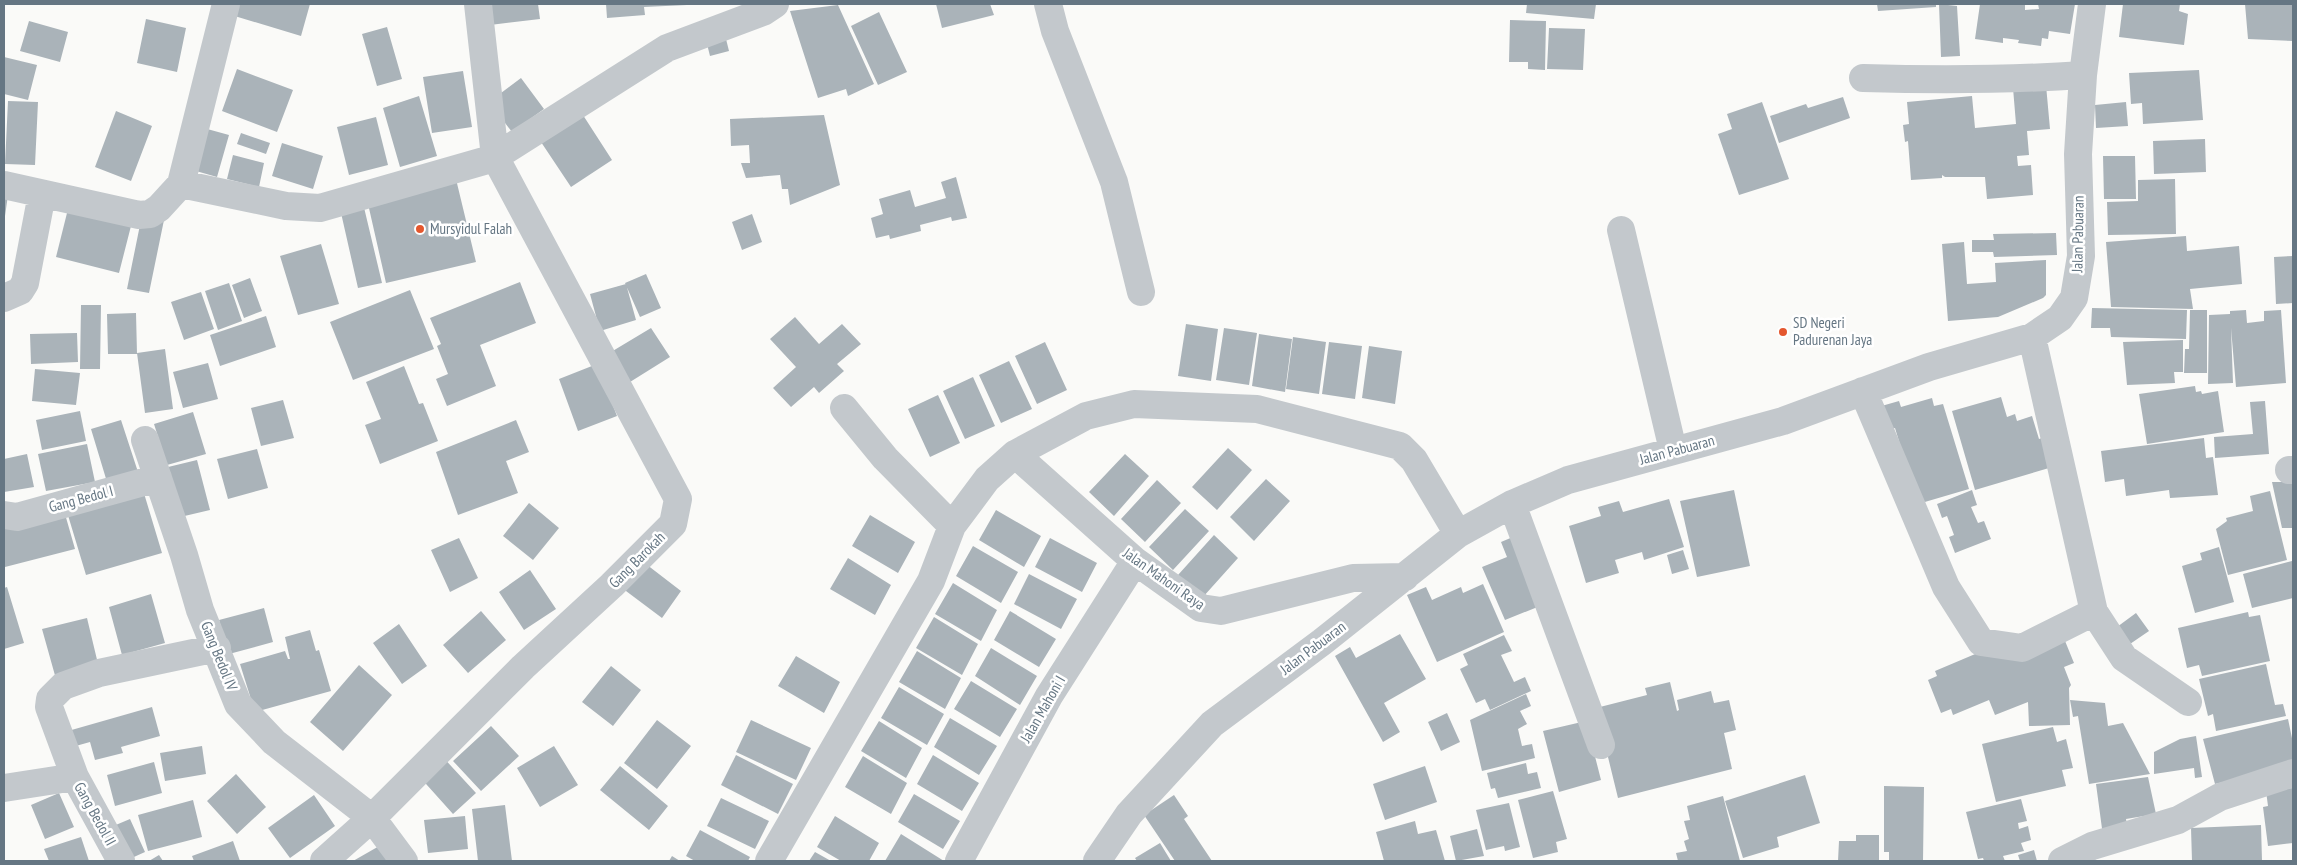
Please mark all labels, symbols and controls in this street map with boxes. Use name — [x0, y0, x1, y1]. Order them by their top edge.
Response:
street label: Jalan Pabuaran — [2067, 195, 2088, 274]
place label: Mursyidul Falah — [430, 219, 512, 238]
marker: Mursyidul Falah — [414, 223, 426, 235]
place label: SD Negeri Padurenan Jaya — [1793, 313, 1872, 349]
marker: SD Negeri Padurenan Jaya — [1777, 326, 1789, 338]
street label: Jalan Pabuaran — [1636, 430, 1716, 469]
street label: Gang Bedol I — [47, 481, 115, 516]
street label: Gang Barokah — [605, 528, 669, 592]
street label: Jalan Mahoni Raya — [1119, 543, 1209, 614]
street label: Jalan Pabuaran — [1275, 617, 1349, 679]
street label: Gang Bedol IV — [197, 618, 242, 693]
street label: Jalan Mahoni I — [1015, 672, 1069, 746]
street label: Gang Bedol II — [70, 779, 121, 849]

